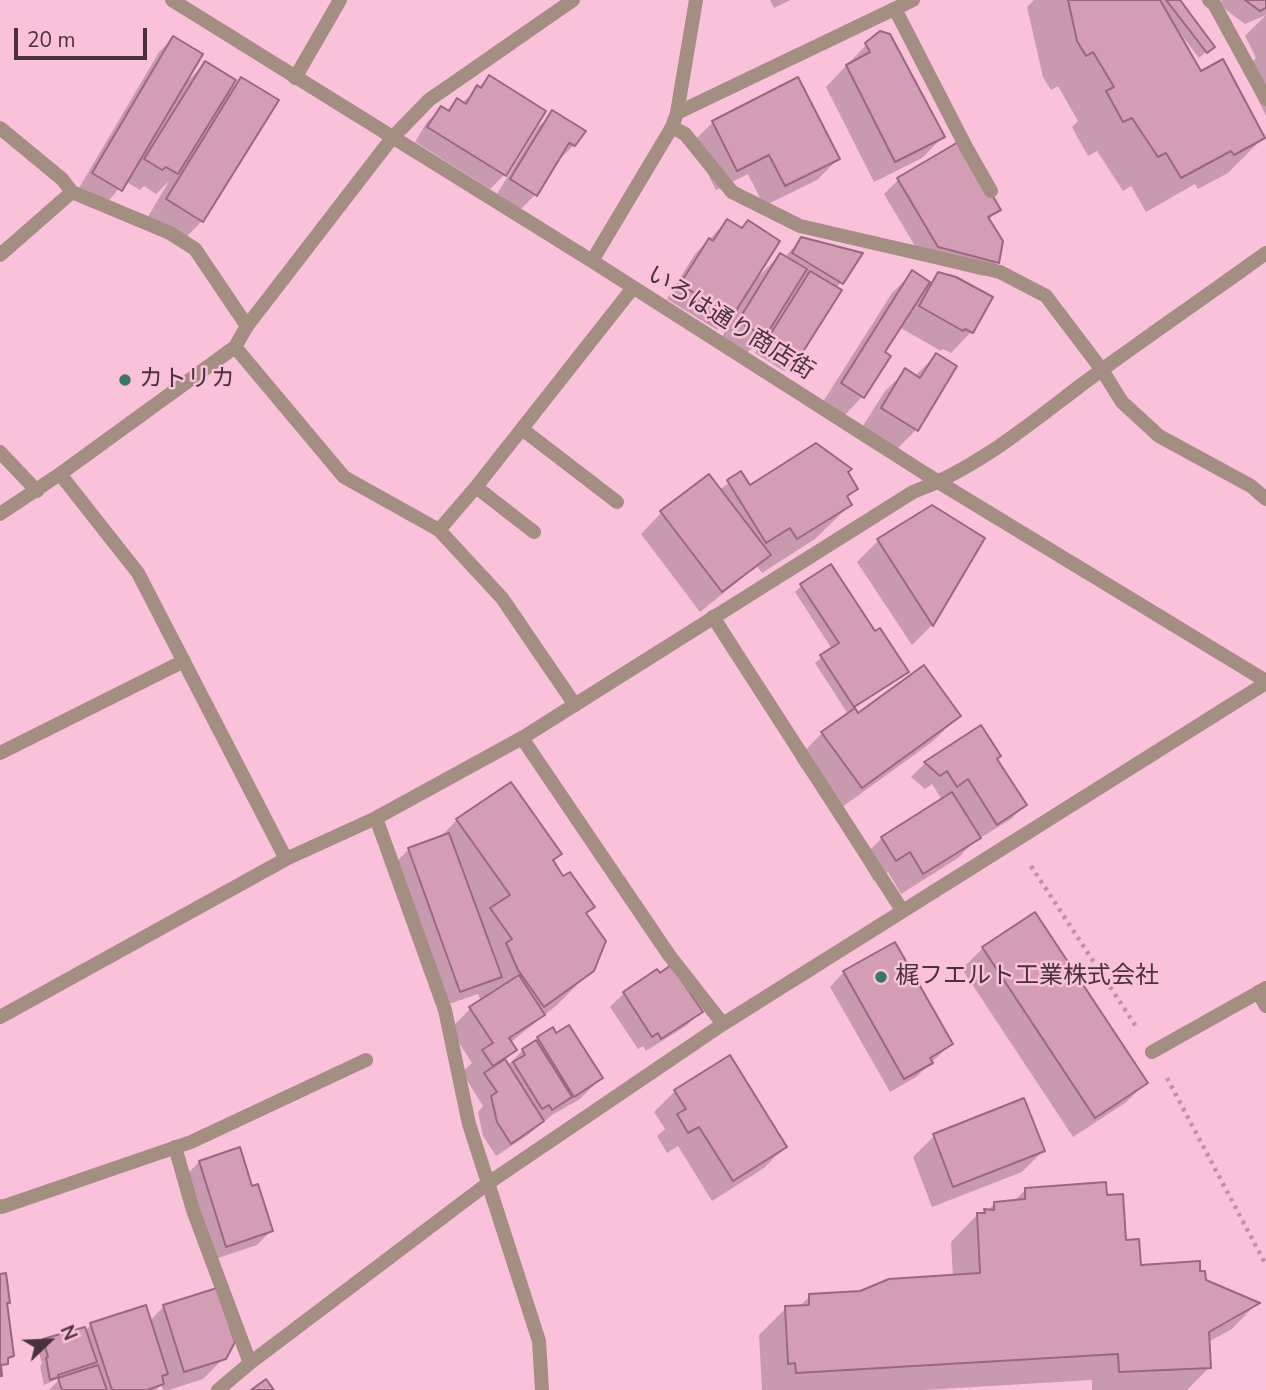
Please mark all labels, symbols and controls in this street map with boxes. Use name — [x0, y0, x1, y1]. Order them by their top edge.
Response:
scale bar — [18, 14, 150, 58]
text: 20 m — [27, 26, 76, 54]
street label: いろは通り商店街 — [641, 261, 819, 387]
place label: カトリカ — [139, 366, 235, 394]
marker: カトリカ — [117, 372, 133, 388]
place label: 梶フエルト工業株式会社 — [895, 963, 1159, 991]
marker: 梶フエルト工業株式会社 — [873, 969, 889, 985]
north arrow — [14, 1306, 84, 1376]
text: N — [54, 1321, 83, 1344]

